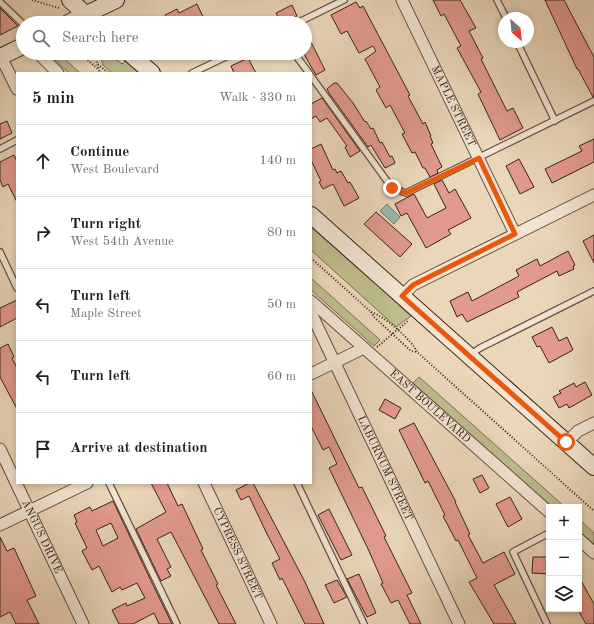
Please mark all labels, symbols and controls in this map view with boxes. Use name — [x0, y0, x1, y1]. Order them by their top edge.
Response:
north arrow — [498, 12, 534, 48]
search box — [16, 16, 312, 60]
icon: search — [30, 27, 52, 49]
text: Search here — [62, 31, 139, 46]
street label: MAPLE STREET — [429, 64, 478, 149]
text: 5 min — [32, 90, 75, 107]
text: Walk · 330 m — [219, 91, 296, 104]
text: Continue — [70, 145, 129, 160]
icon: ahead — [32, 150, 54, 172]
text: 140 m — [259, 154, 296, 167]
text: West Boulevard — [70, 163, 159, 176]
route end — [383, 179, 401, 197]
text: Turn right — [70, 217, 141, 232]
icon: right — [32, 222, 54, 244]
text: 80 m — [267, 226, 296, 239]
text: West 54th Avenue — [70, 235, 174, 248]
text: Turn left — [70, 289, 130, 304]
icon: left — [32, 294, 54, 316]
text: 50 m — [267, 298, 296, 311]
text: Maple Street — [70, 307, 142, 320]
icon: left — [32, 366, 54, 388]
street label: EAST BOULEVARD — [387, 368, 473, 445]
text: Turn left — [70, 369, 130, 384]
text: 60 m — [267, 370, 296, 383]
street label: LABURNUM STREET — [355, 414, 415, 523]
route start — [557, 433, 575, 451]
icon: arrive — [32, 438, 54, 460]
text: Arrive at destination — [70, 441, 208, 456]
street label: ANGUS DRIVE — [19, 498, 64, 575]
map controls — [546, 504, 582, 612]
button: + — [546, 504, 582, 540]
street label: CYPRESS STREET — [211, 506, 264, 601]
button: − — [546, 540, 582, 576]
button: layers — [546, 576, 582, 612]

